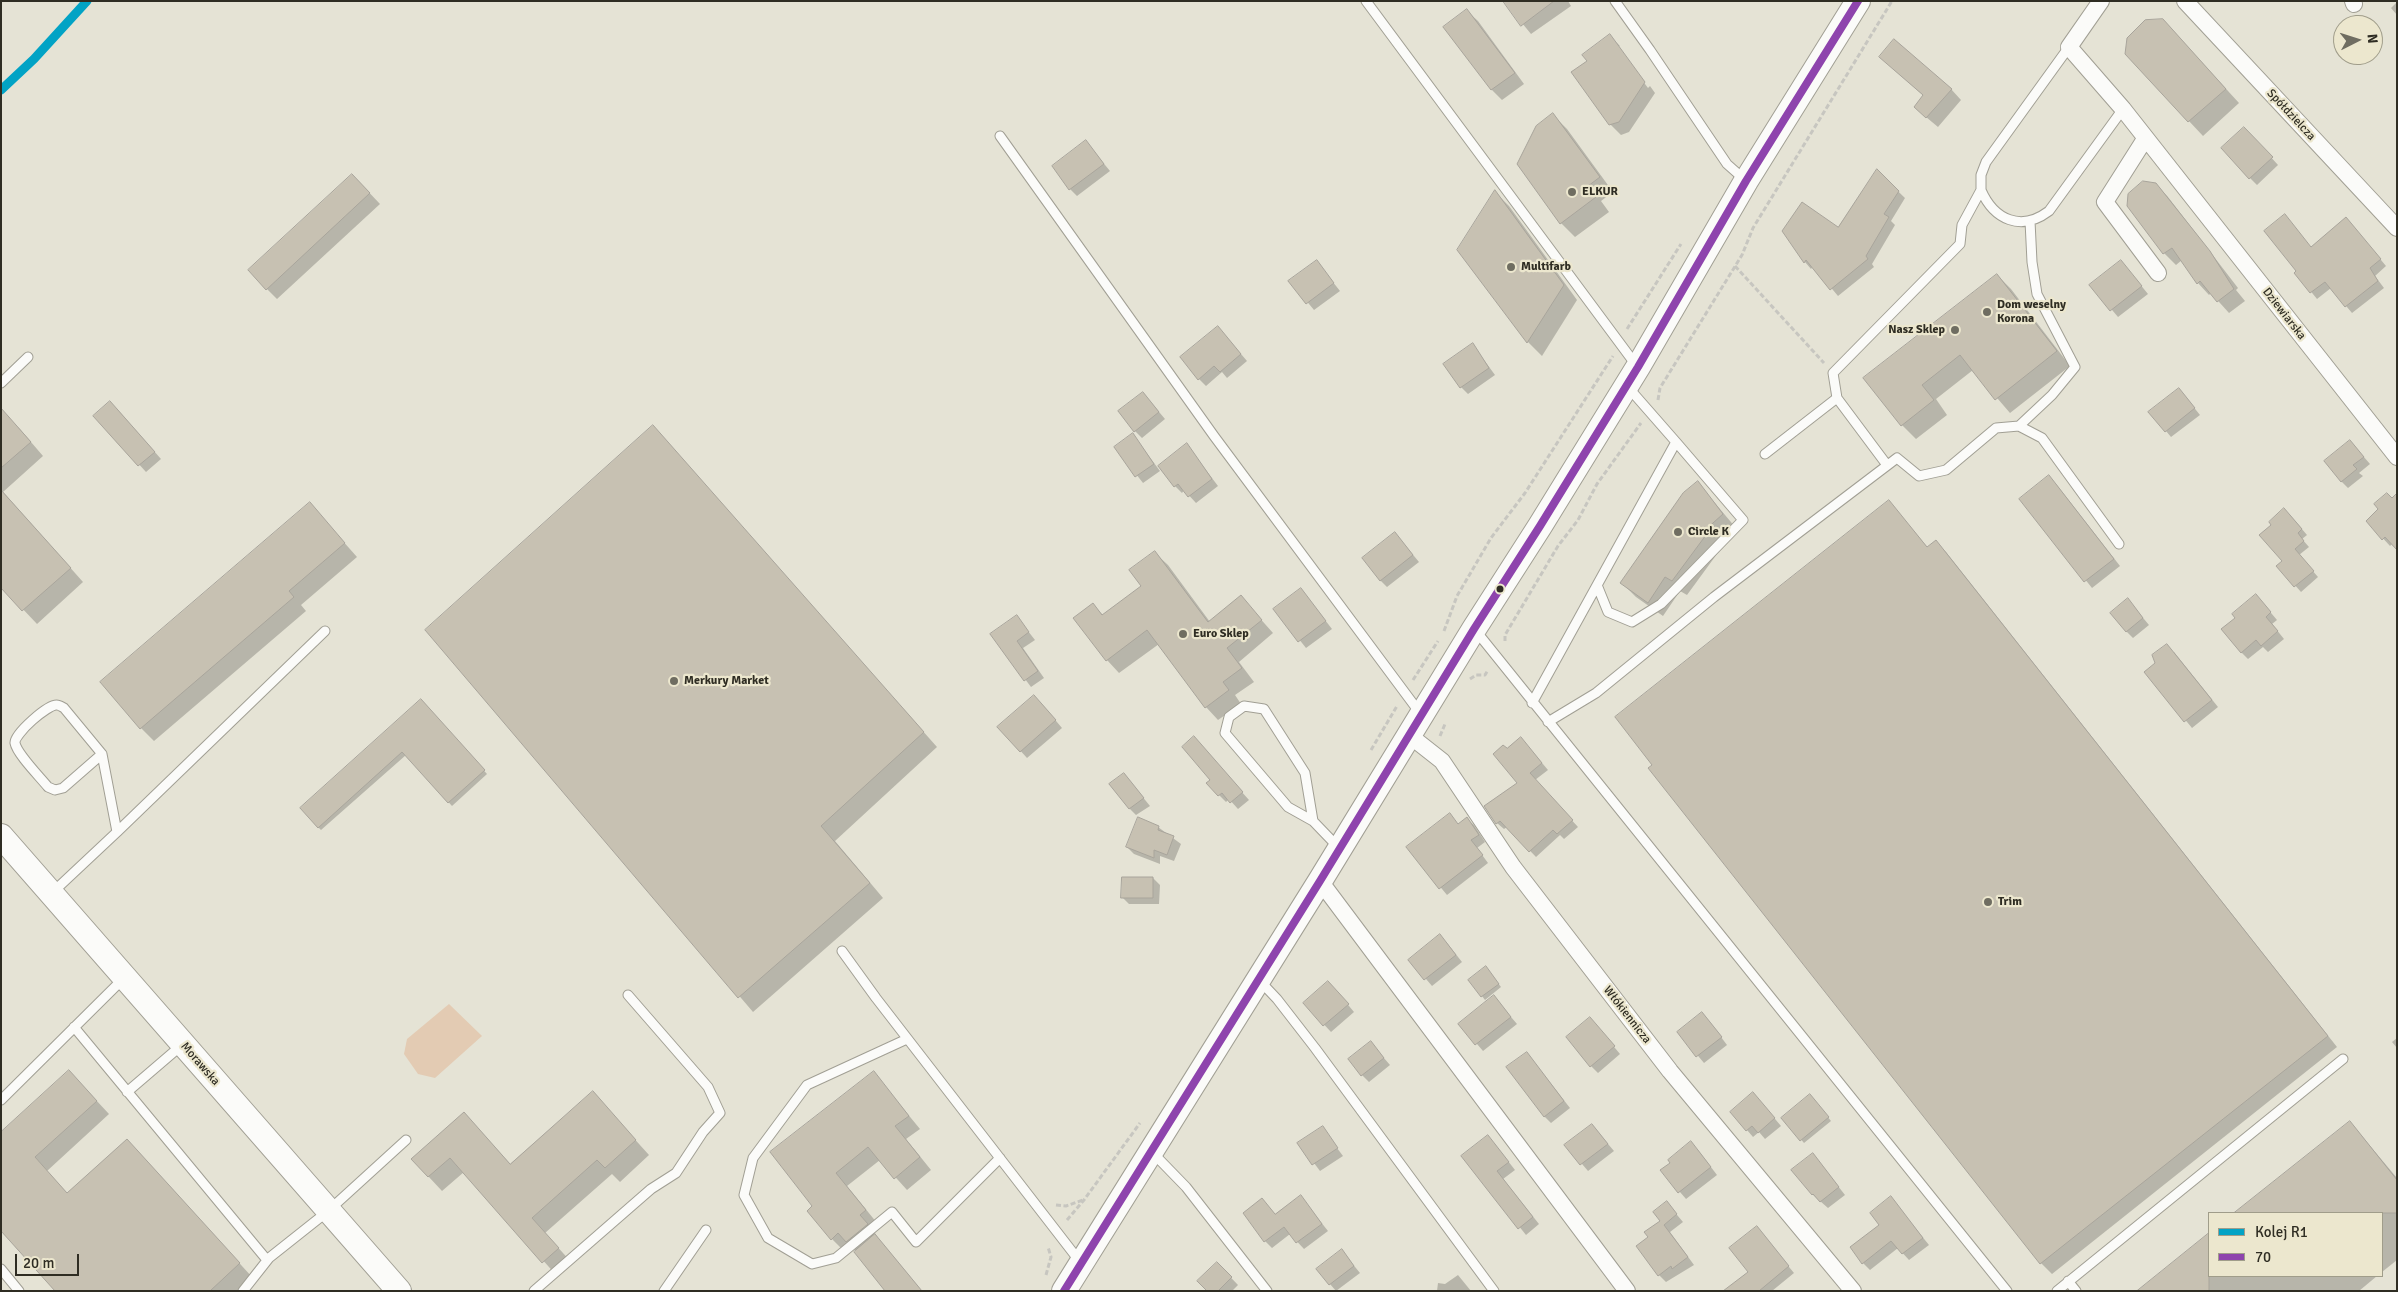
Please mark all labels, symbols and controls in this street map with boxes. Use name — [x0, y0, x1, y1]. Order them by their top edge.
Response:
north arrow — [2333, 15, 2383, 65]
text: N — [2364, 33, 2381, 44]
street label: Spółdzielcza — [2264, 86, 2318, 144]
place label: ELKUR — [1582, 185, 1618, 199]
marker: ELKUR — [1566, 186, 1578, 198]
place label: Multifarb — [1521, 260, 1571, 274]
marker: Multifarb — [1505, 261, 1517, 273]
street label: Dziewiarska — [2259, 285, 2309, 343]
place label: Dom weselny Korona — [1997, 298, 2066, 326]
marker: Dom weselny Korona — [1981, 306, 1993, 318]
place label: Nasz Sklep — [1888, 323, 1945, 337]
marker: Nasz Sklep — [1949, 324, 1961, 336]
place label: Circle K — [1688, 525, 1729, 539]
marker: Circle K — [1672, 526, 1684, 538]
unlabelled marker — [1495, 584, 1505, 594]
place label: Euro Sklep — [1193, 627, 1249, 641]
marker: Euro Sklep — [1177, 628, 1189, 640]
place label: Merkury Market — [684, 674, 769, 688]
marker: Merkury Market — [668, 675, 680, 687]
place label: Trim — [1998, 895, 2022, 909]
marker: Trim — [1982, 896, 1994, 908]
street label: Włókiennicza — [1600, 983, 1654, 1047]
street label: Morawska — [177, 1040, 223, 1088]
legend — [2208, 1212, 2383, 1277]
text: Kolej R1 — [2255, 1223, 2308, 1241]
scale bar — [18, 1244, 81, 1276]
text: 70 — [2255, 1248, 2271, 1266]
text: 20 m — [23, 1254, 54, 1272]

